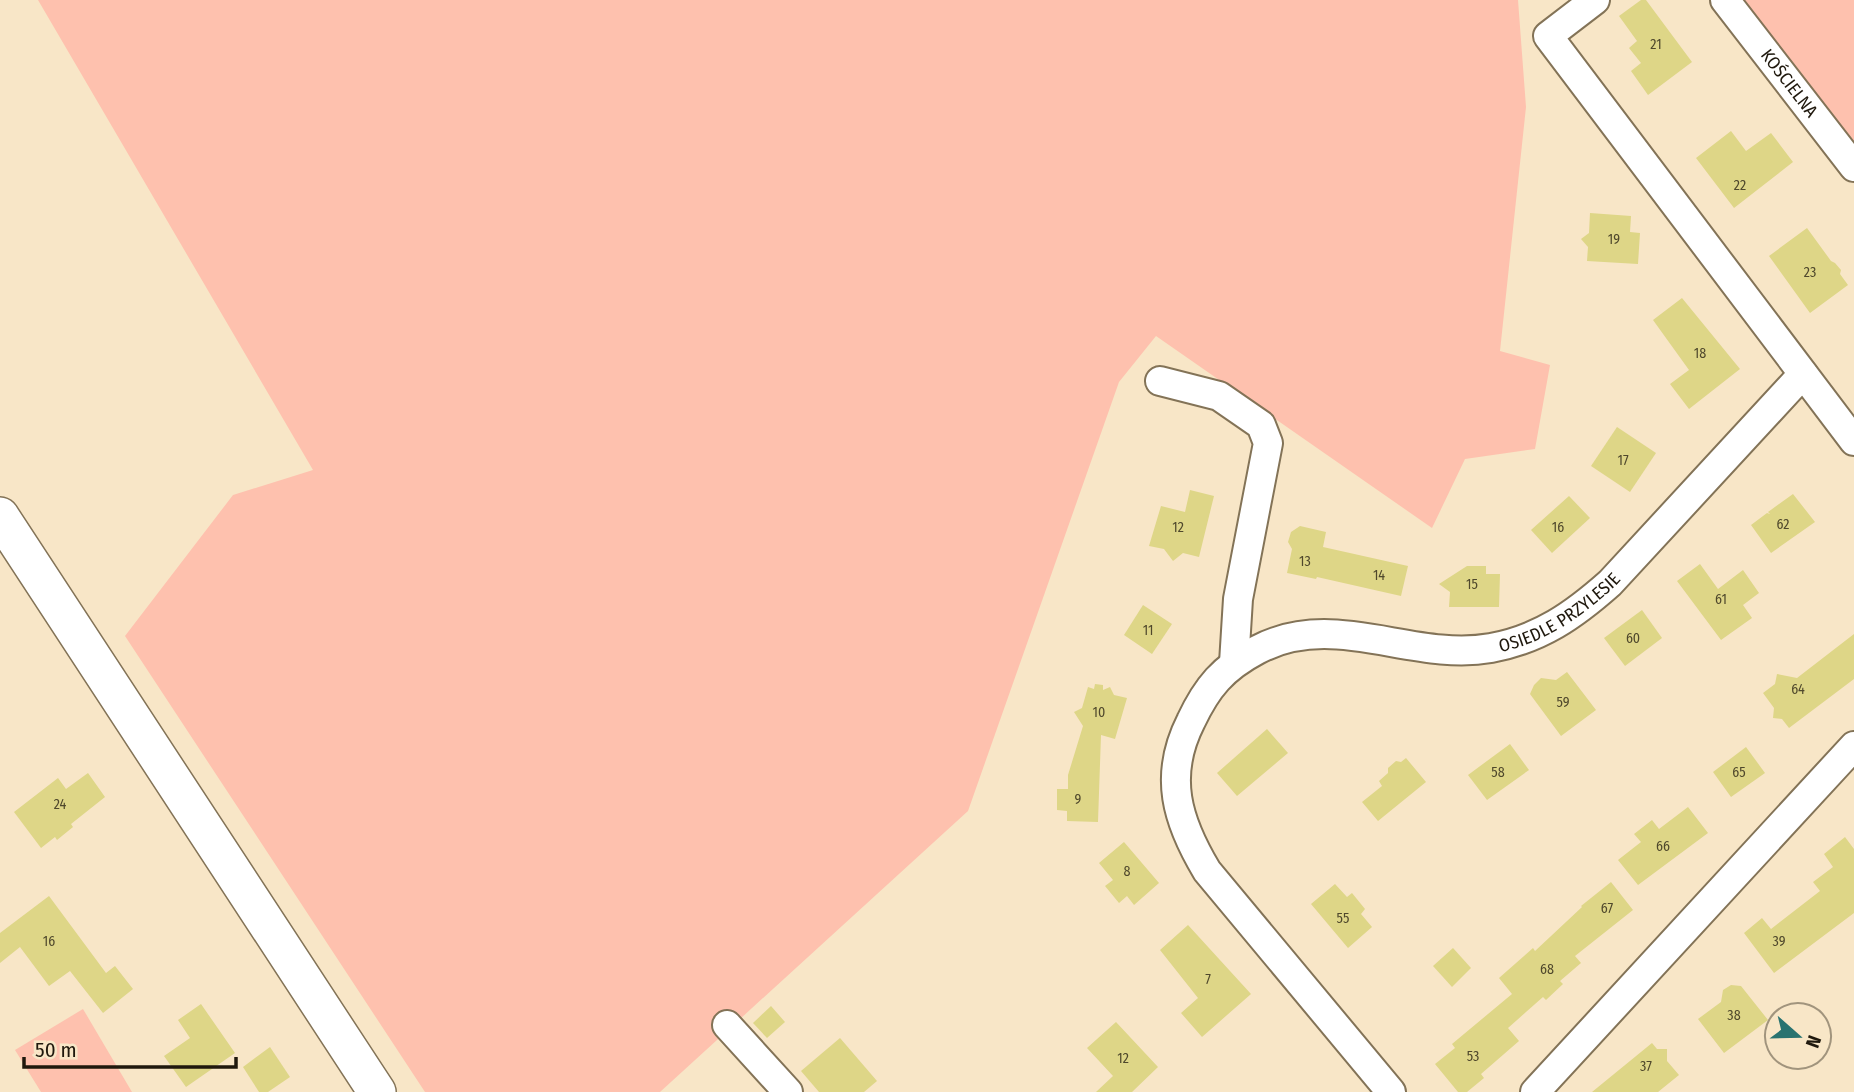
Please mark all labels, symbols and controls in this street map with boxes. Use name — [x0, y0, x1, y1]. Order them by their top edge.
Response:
house number: 21 — [1650, 36, 1662, 53]
street label: KOŚCIELNA — [1756, 45, 1823, 122]
house number: 22 — [1734, 177, 1746, 194]
house number: 19 — [1608, 231, 1620, 248]
house number: 23 — [1804, 264, 1816, 281]
house number: 18 — [1694, 345, 1706, 362]
house number: 17 — [1617, 452, 1629, 469]
house number: 62 — [1777, 516, 1790, 533]
house number: 12 — [1172, 519, 1184, 536]
house number: 16 — [1552, 519, 1564, 536]
house number: 13 — [1299, 553, 1311, 570]
house number: 14 — [1373, 567, 1385, 584]
street label: OSIEDLE PRZYLESIE — [1496, 568, 1625, 657]
house number: 15 — [1466, 576, 1478, 593]
house number: 61 — [1715, 591, 1727, 608]
house number: 11 — [1143, 622, 1153, 639]
house number: 60 — [1626, 630, 1640, 647]
house number: 64 — [1791, 681, 1805, 698]
house number: 59 — [1556, 694, 1570, 711]
house number: 10 — [1093, 704, 1105, 721]
house number: 58 — [1491, 764, 1505, 781]
house number: 65 — [1732, 764, 1746, 781]
house number: 9 — [1075, 791, 1082, 808]
house number: 24 — [54, 796, 67, 813]
house number: 66 — [1656, 838, 1670, 855]
house number: 8 — [1124, 863, 1131, 880]
house number: 67 — [1601, 900, 1613, 917]
house number: 55 — [1337, 910, 1349, 927]
house number: 16 — [43, 933, 55, 950]
house number: 39 — [1773, 933, 1786, 950]
house number: 68 — [1540, 961, 1554, 978]
house number: 7 — [1205, 971, 1211, 988]
north arrow — [1763, 1001, 1833, 1071]
house number: 38 — [1727, 1007, 1741, 1024]
scale bar — [24, 1026, 236, 1070]
text: N — [1801, 1032, 1826, 1051]
text: 50 m — [35, 1037, 77, 1063]
house number: 53 — [1467, 1048, 1479, 1065]
house number: 12 — [1117, 1050, 1129, 1067]
house number: 37 — [1640, 1058, 1652, 1075]

